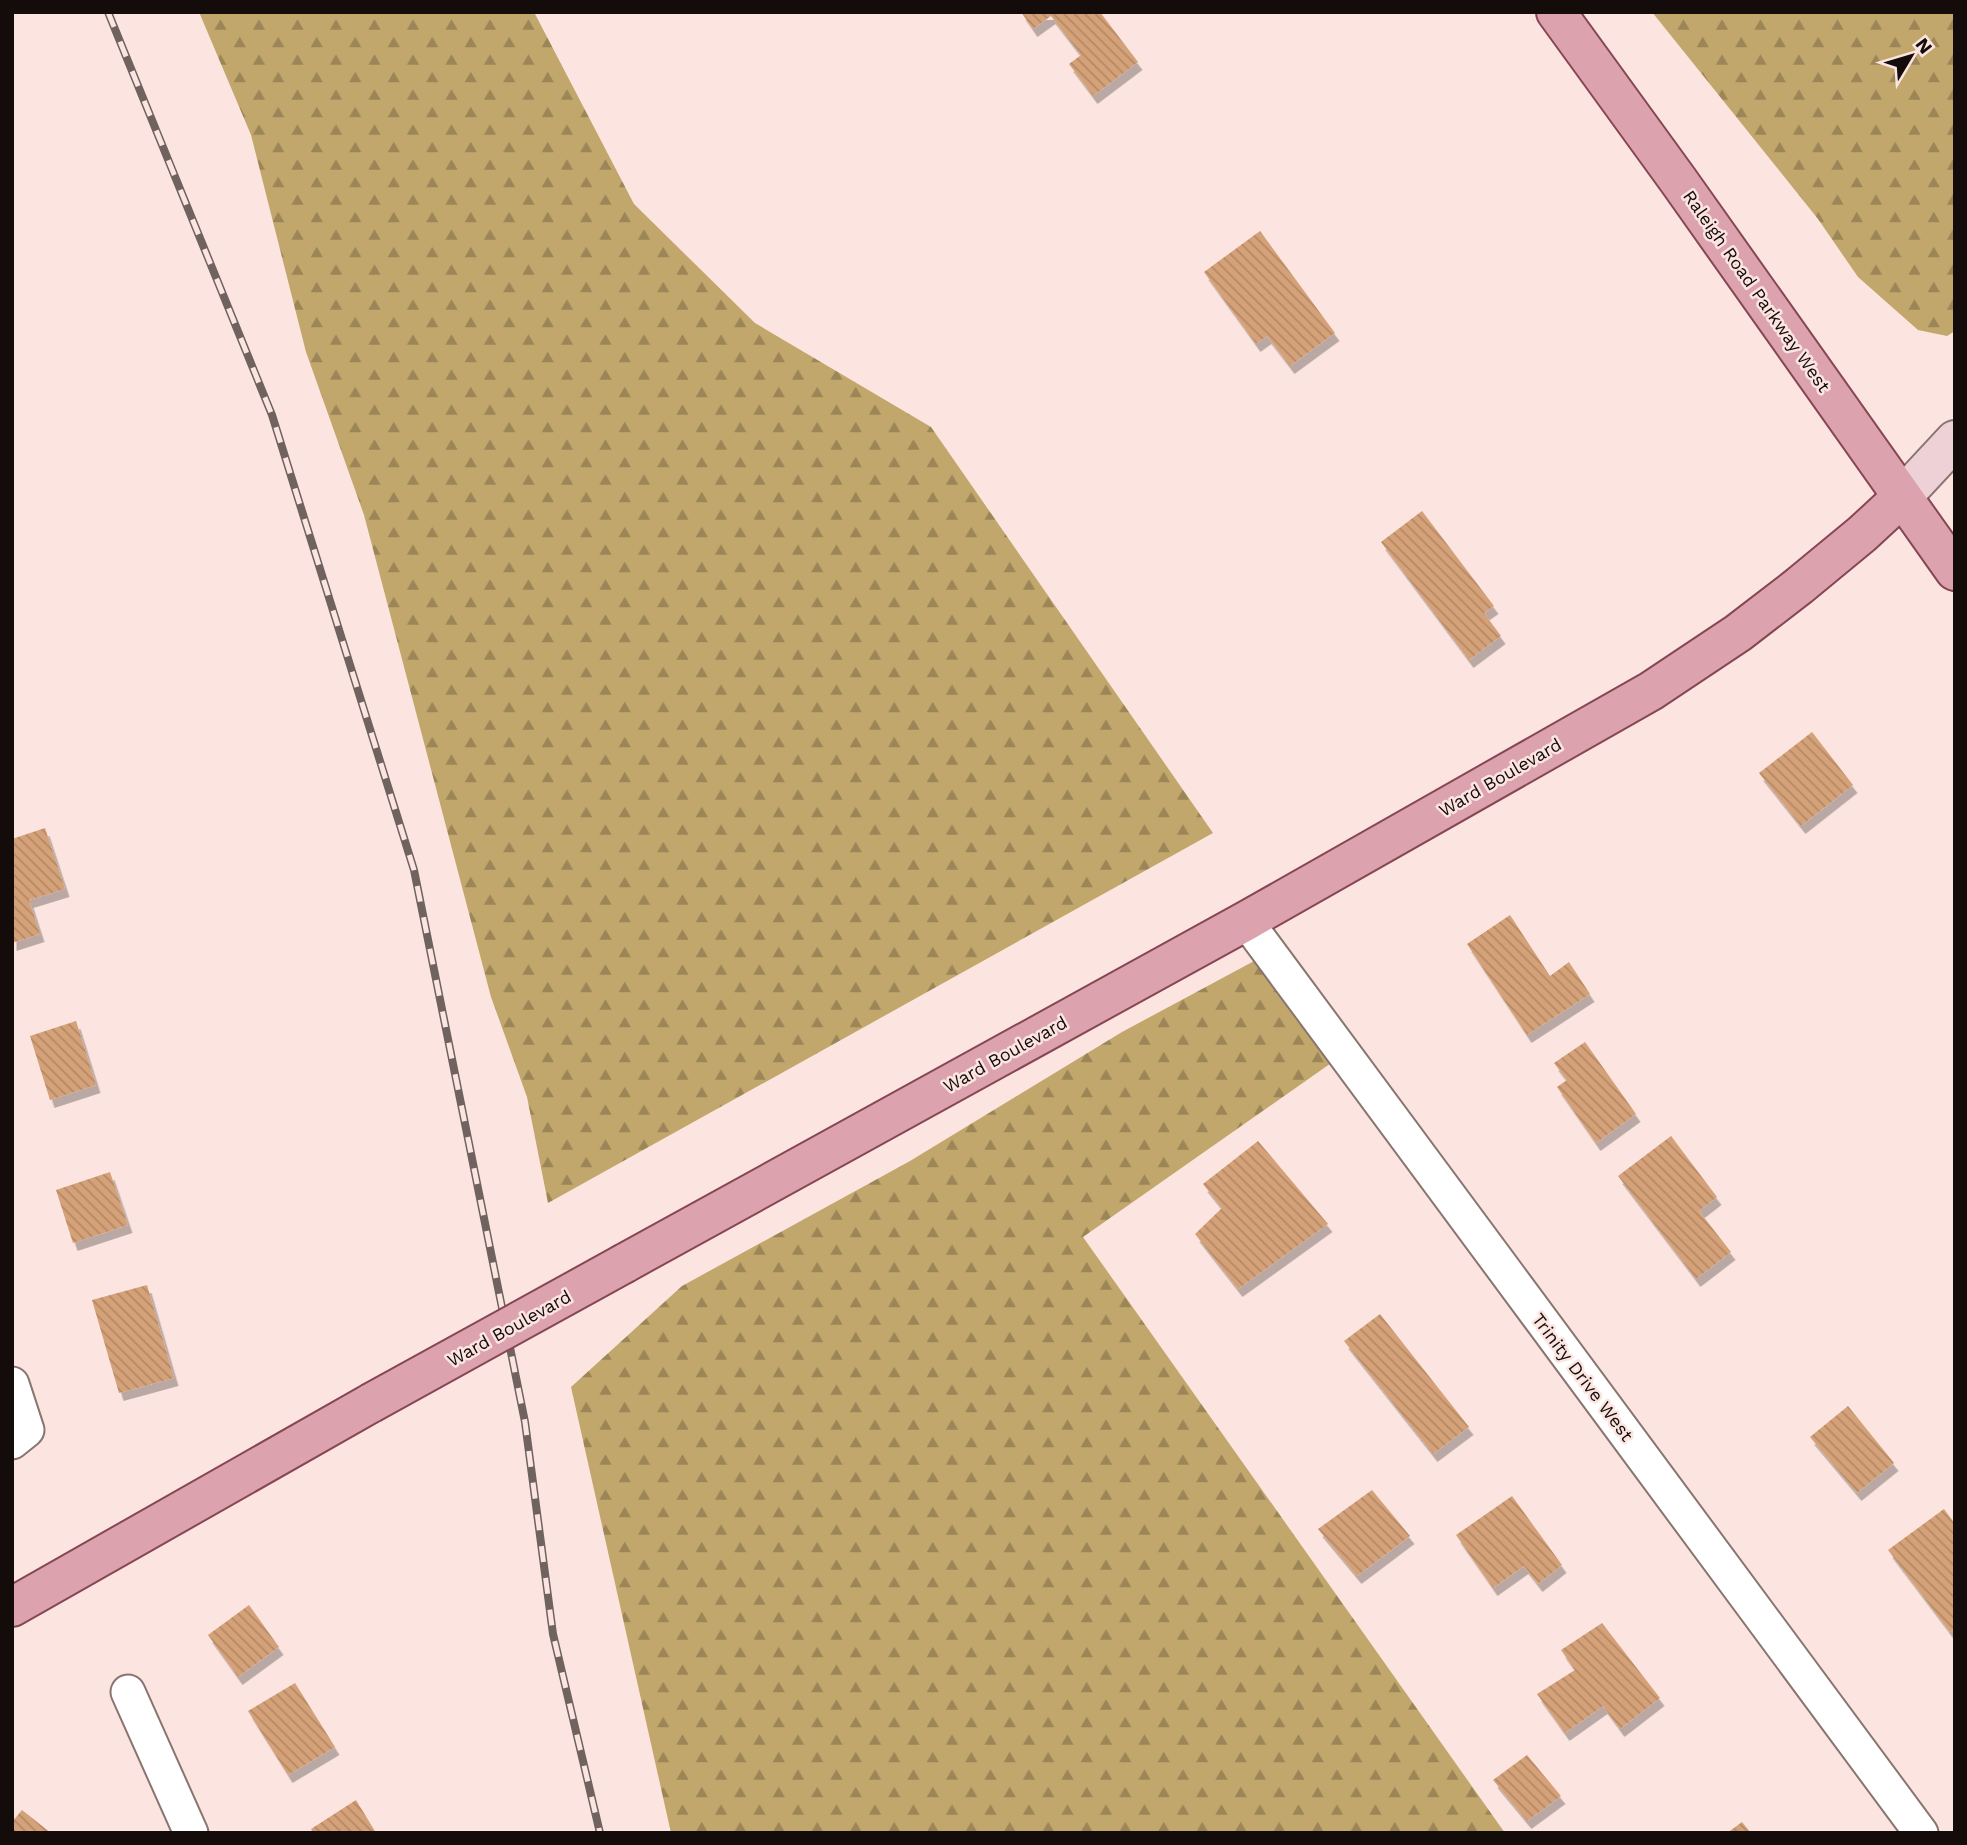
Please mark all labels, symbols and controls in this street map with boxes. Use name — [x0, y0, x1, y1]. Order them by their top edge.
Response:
north arrow — [1876, 21, 1946, 91]
text: N — [1911, 33, 1937, 58]
street label: Raleigh Road Parkway West — [1679, 186, 1835, 396]
street label: Ward Boulevard — [1435, 733, 1565, 821]
street label: Ward Boulevard — [939, 1011, 1071, 1097]
street label: Ward Boulevard — [443, 1285, 575, 1371]
street label: Trinity Drive West — [1528, 1309, 1638, 1445]

